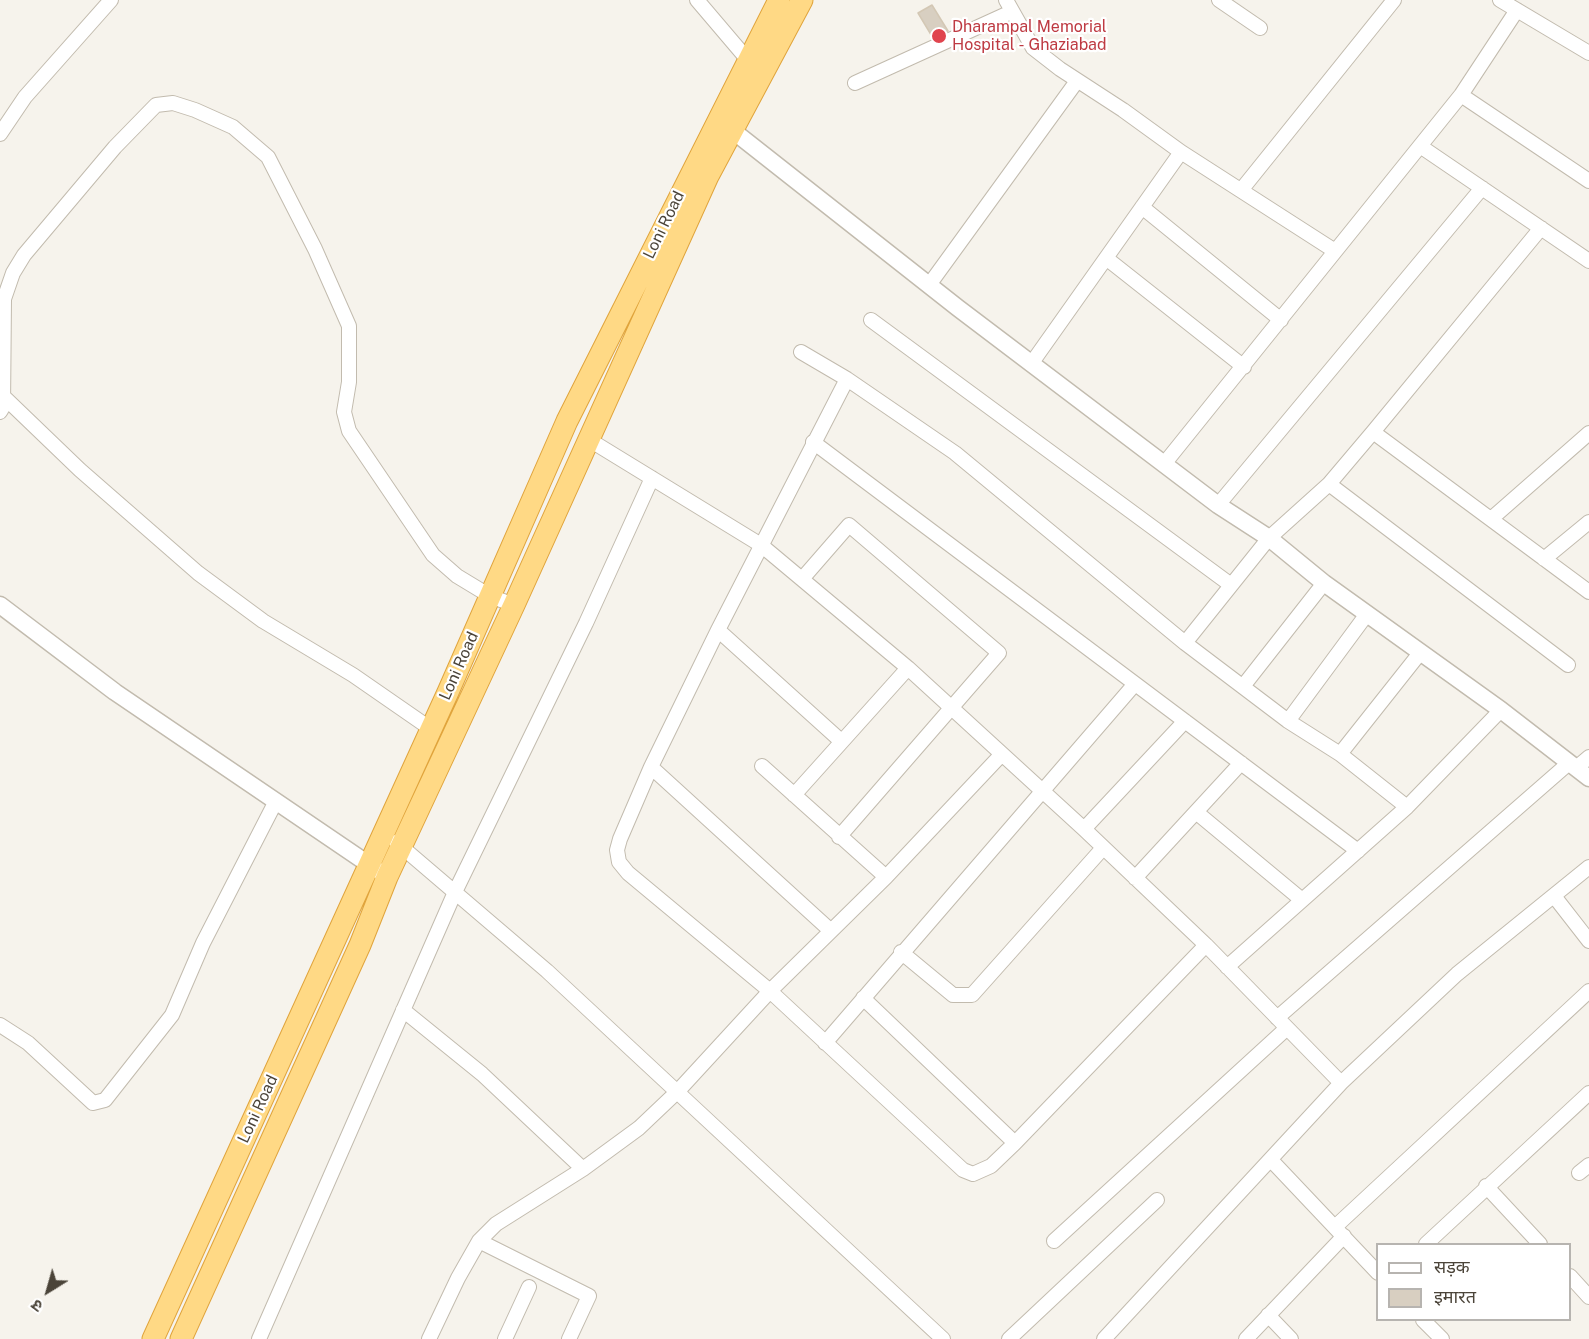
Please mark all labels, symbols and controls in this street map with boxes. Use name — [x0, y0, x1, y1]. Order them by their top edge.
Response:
place label: Dharampal Memorial Hospital - Ghaziabad — [952, 17, 1107, 55]
marker: Dharampal Memorial Hospital - Ghaziabad — [930, 27, 948, 45]
street label: Loni Road — [639, 188, 689, 262]
street label: Loni Road — [435, 629, 483, 703]
street label: Loni Road — [234, 1072, 282, 1146]
legend — [1376, 1243, 1571, 1321]
text: सड़क — [1434, 1256, 1470, 1277]
north arrow — [18, 1261, 78, 1321]
text: इमारत — [1434, 1286, 1476, 1307]
text: उ — [27, 1295, 46, 1316]

